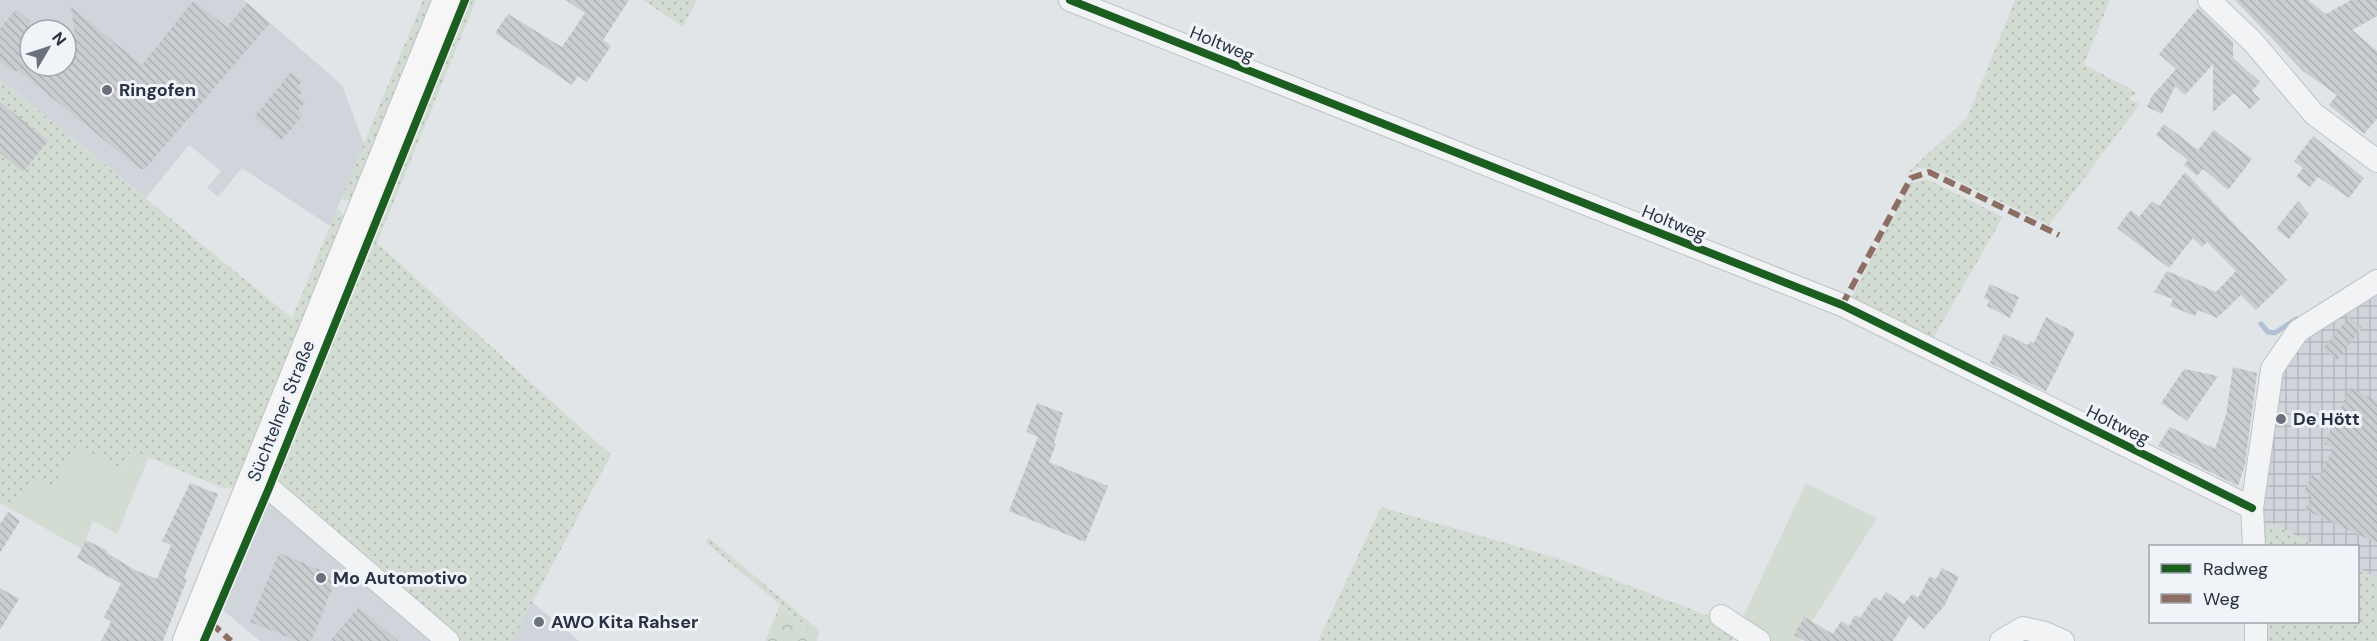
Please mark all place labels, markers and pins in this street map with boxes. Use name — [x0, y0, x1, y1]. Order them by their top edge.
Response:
place label: Ringofen — [119, 78, 196, 102]
marker: Ringofen — [100, 83, 114, 97]
place label: De Hött — [2293, 407, 2360, 431]
marker: De Hött — [2274, 412, 2288, 426]
place label: Mo Automotivo — [333, 566, 467, 590]
marker: Mo Automotivo — [314, 571, 328, 585]
place label: AWO Kita Rahser — [551, 610, 698, 634]
marker: AWO Kita Rahser — [532, 615, 546, 629]

